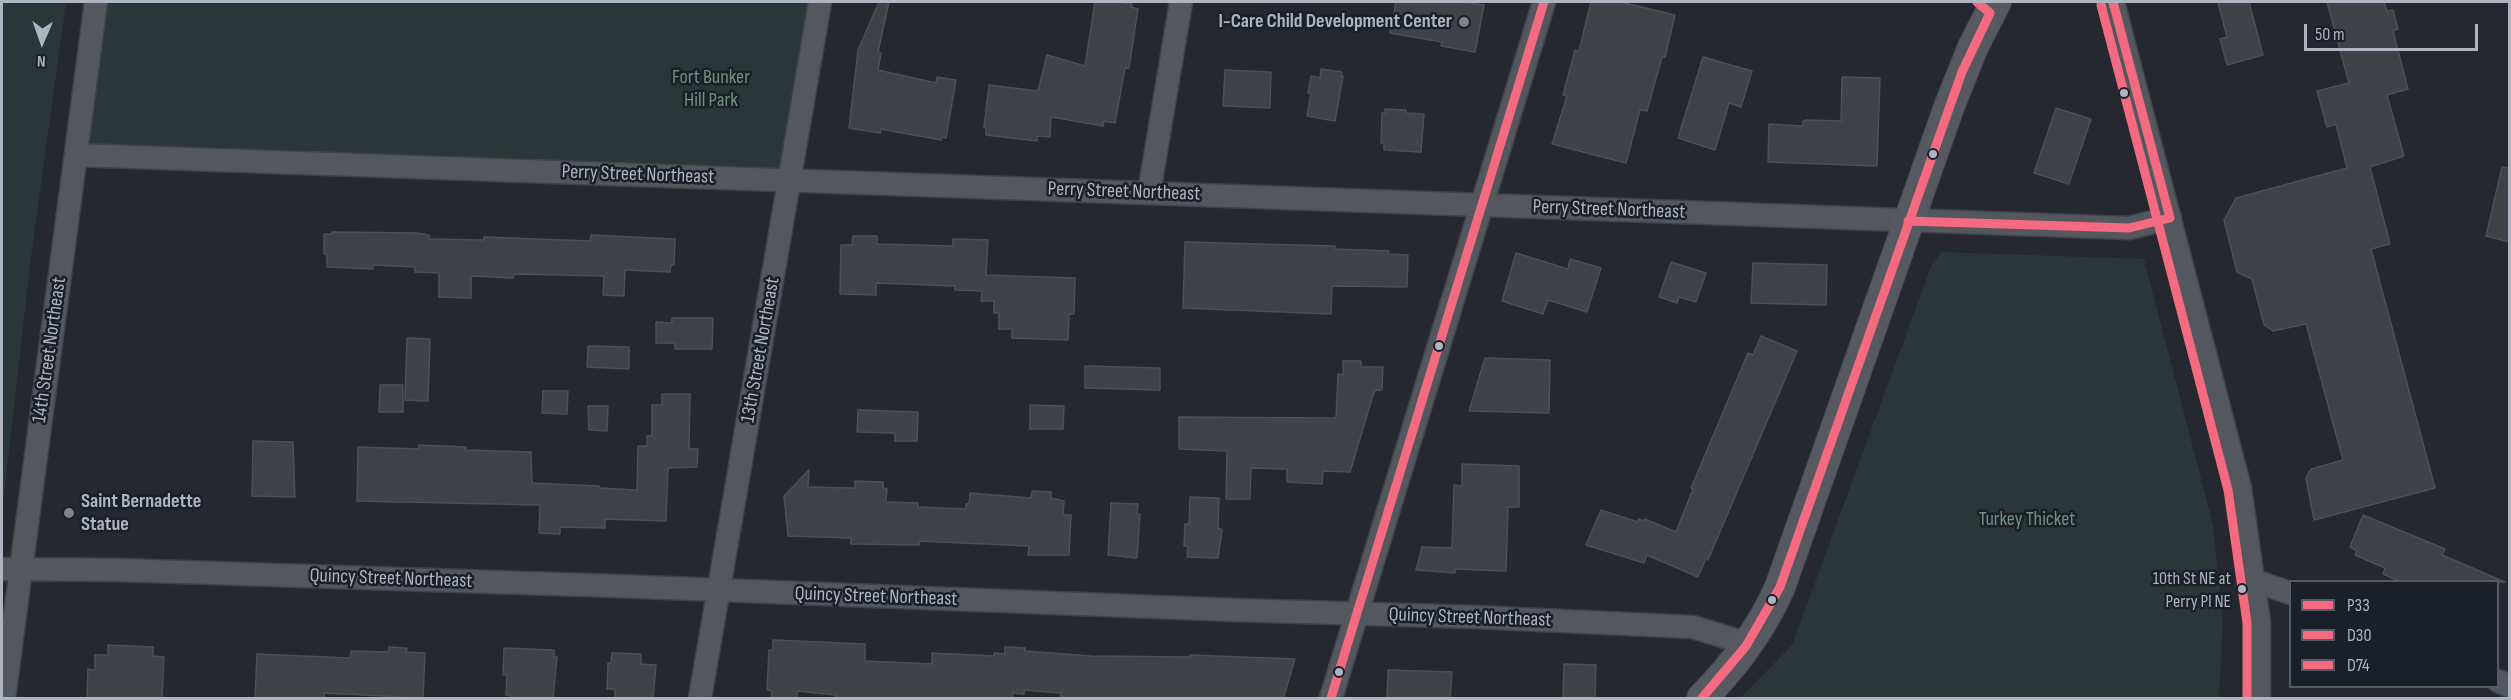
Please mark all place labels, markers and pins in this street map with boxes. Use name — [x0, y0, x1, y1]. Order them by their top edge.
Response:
place label: I-Care Child Development Center — [1219, 10, 1452, 34]
marker: I-Care Child Development Center — [1457, 15, 1471, 29]
unlabelled marker — [2118, 87, 2130, 99]
unlabelled marker — [1927, 148, 1939, 160]
unlabelled marker — [1433, 340, 1445, 352]
place label: Saint Bernadette Statue — [81, 490, 201, 537]
marker: Saint Bernadette Statue — [62, 506, 76, 520]
place label: 10th St NE at Perry Pl NE — [2153, 568, 2231, 610]
marker: 10th St NE at Perry Pl NE — [2236, 583, 2248, 595]
unlabelled marker — [1766, 594, 1778, 606]
unlabelled marker — [1333, 666, 1345, 678]

